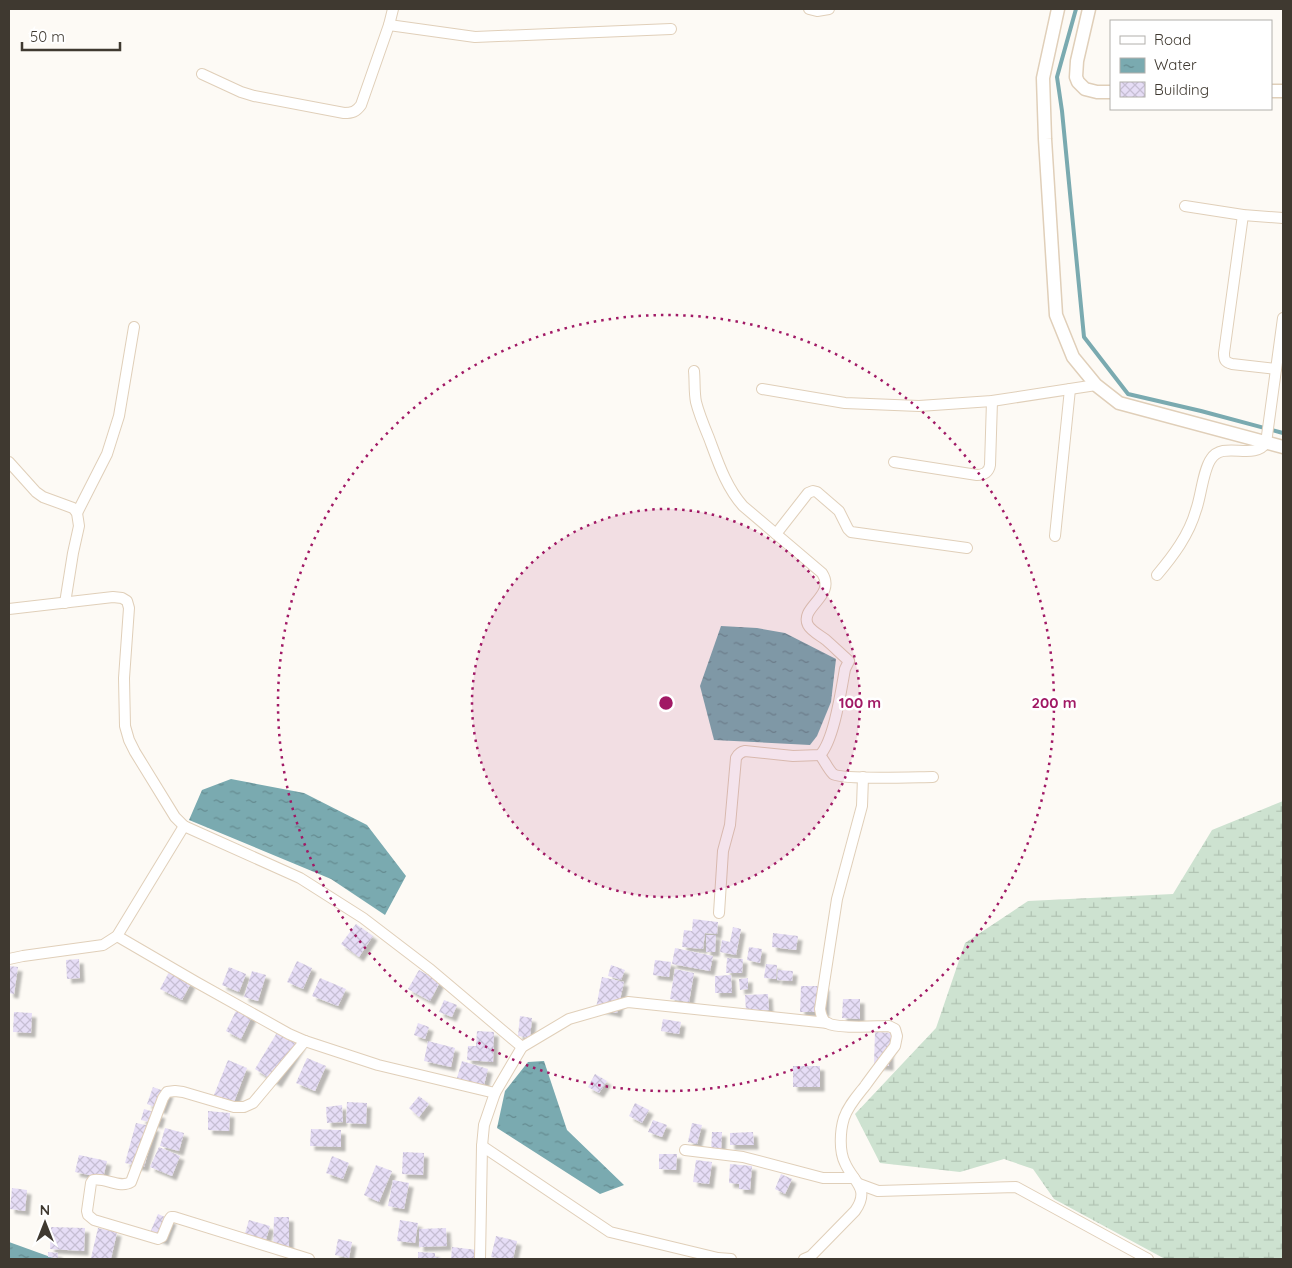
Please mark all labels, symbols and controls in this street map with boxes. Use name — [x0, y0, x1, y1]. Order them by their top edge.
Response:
scale bar — [22, 20, 120, 52]
legend — [1110, 20, 1272, 110]
text: 50 m — [30, 27, 65, 46]
text: Road — [1154, 30, 1191, 49]
text: Water — [1154, 55, 1197, 74]
text: Building — [1154, 80, 1209, 99]
text: 100 m — [839, 693, 881, 712]
text: 200 m — [1032, 693, 1077, 712]
centre of rings — [657, 694, 675, 712]
north arrow — [20, 1198, 70, 1248]
text: N — [40, 1201, 50, 1219]

